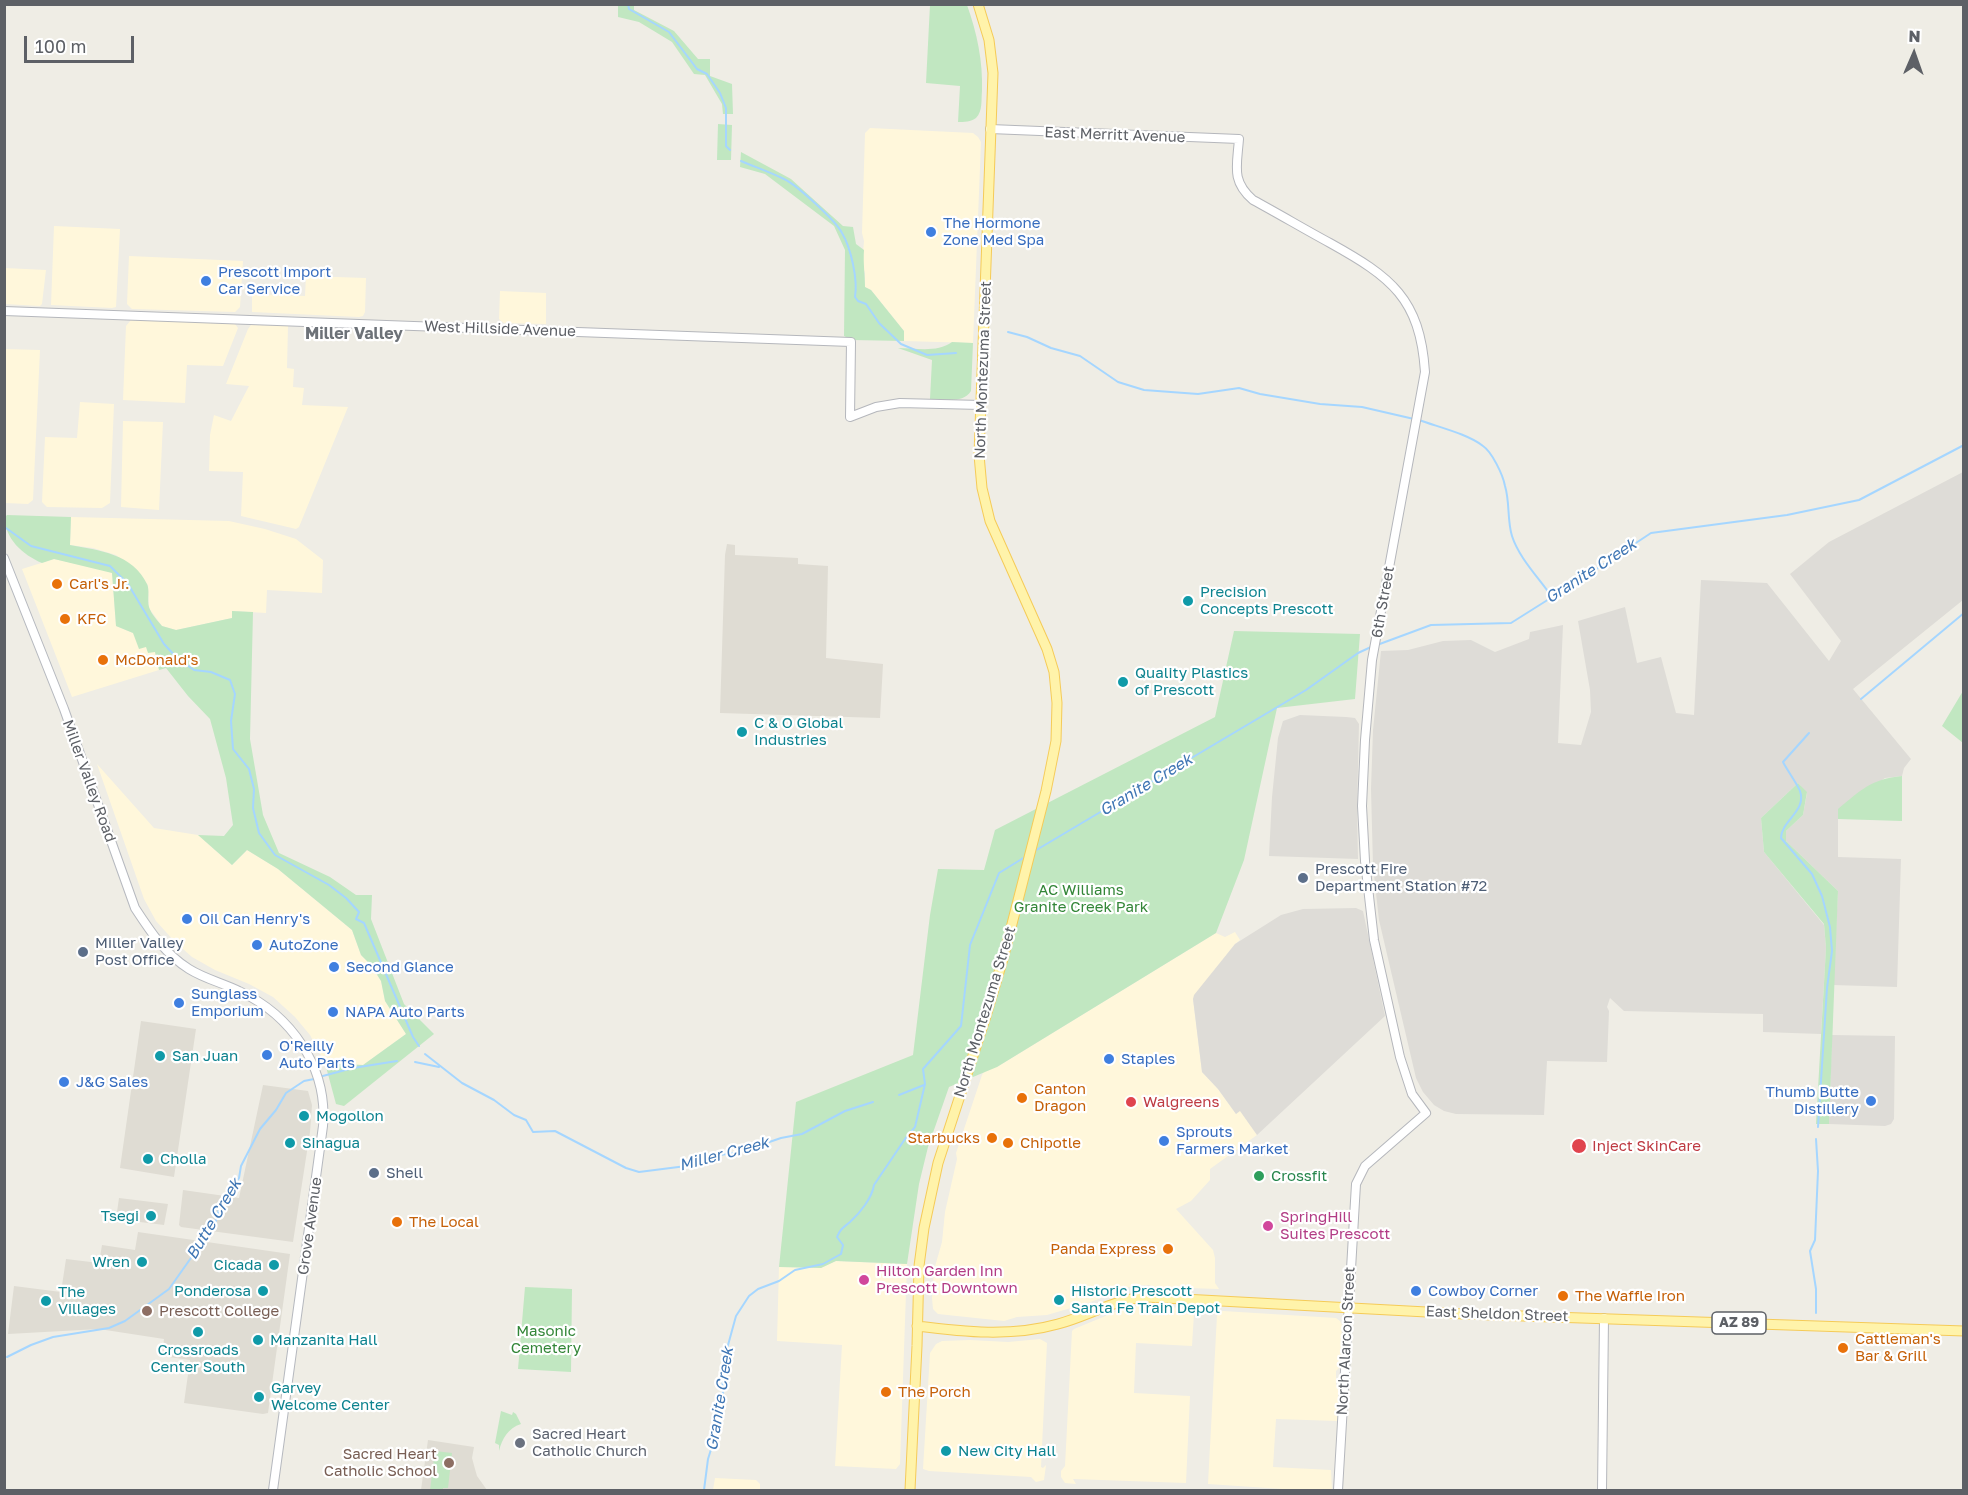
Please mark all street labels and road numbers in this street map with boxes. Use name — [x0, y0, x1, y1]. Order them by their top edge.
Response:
street label: East Merritt Avenue — [1044, 124, 1186, 146]
street label: North Montezuma Street — [971, 281, 995, 459]
street label: West Hillside Avenue — [424, 317, 576, 341]
street label: 6th Street — [1368, 565, 1398, 639]
street label: Miller Valley Road — [58, 717, 120, 845]
street label: North Montezuma Street — [950, 924, 1020, 1100]
street label: Grove Avenue — [294, 1176, 326, 1276]
street label: North Alarcon Street — [1333, 1266, 1359, 1416]
street label: East Sheldon Street — [1425, 1303, 1569, 1325]
road number: AZ 89 — [1712, 1312, 1766, 1334]

